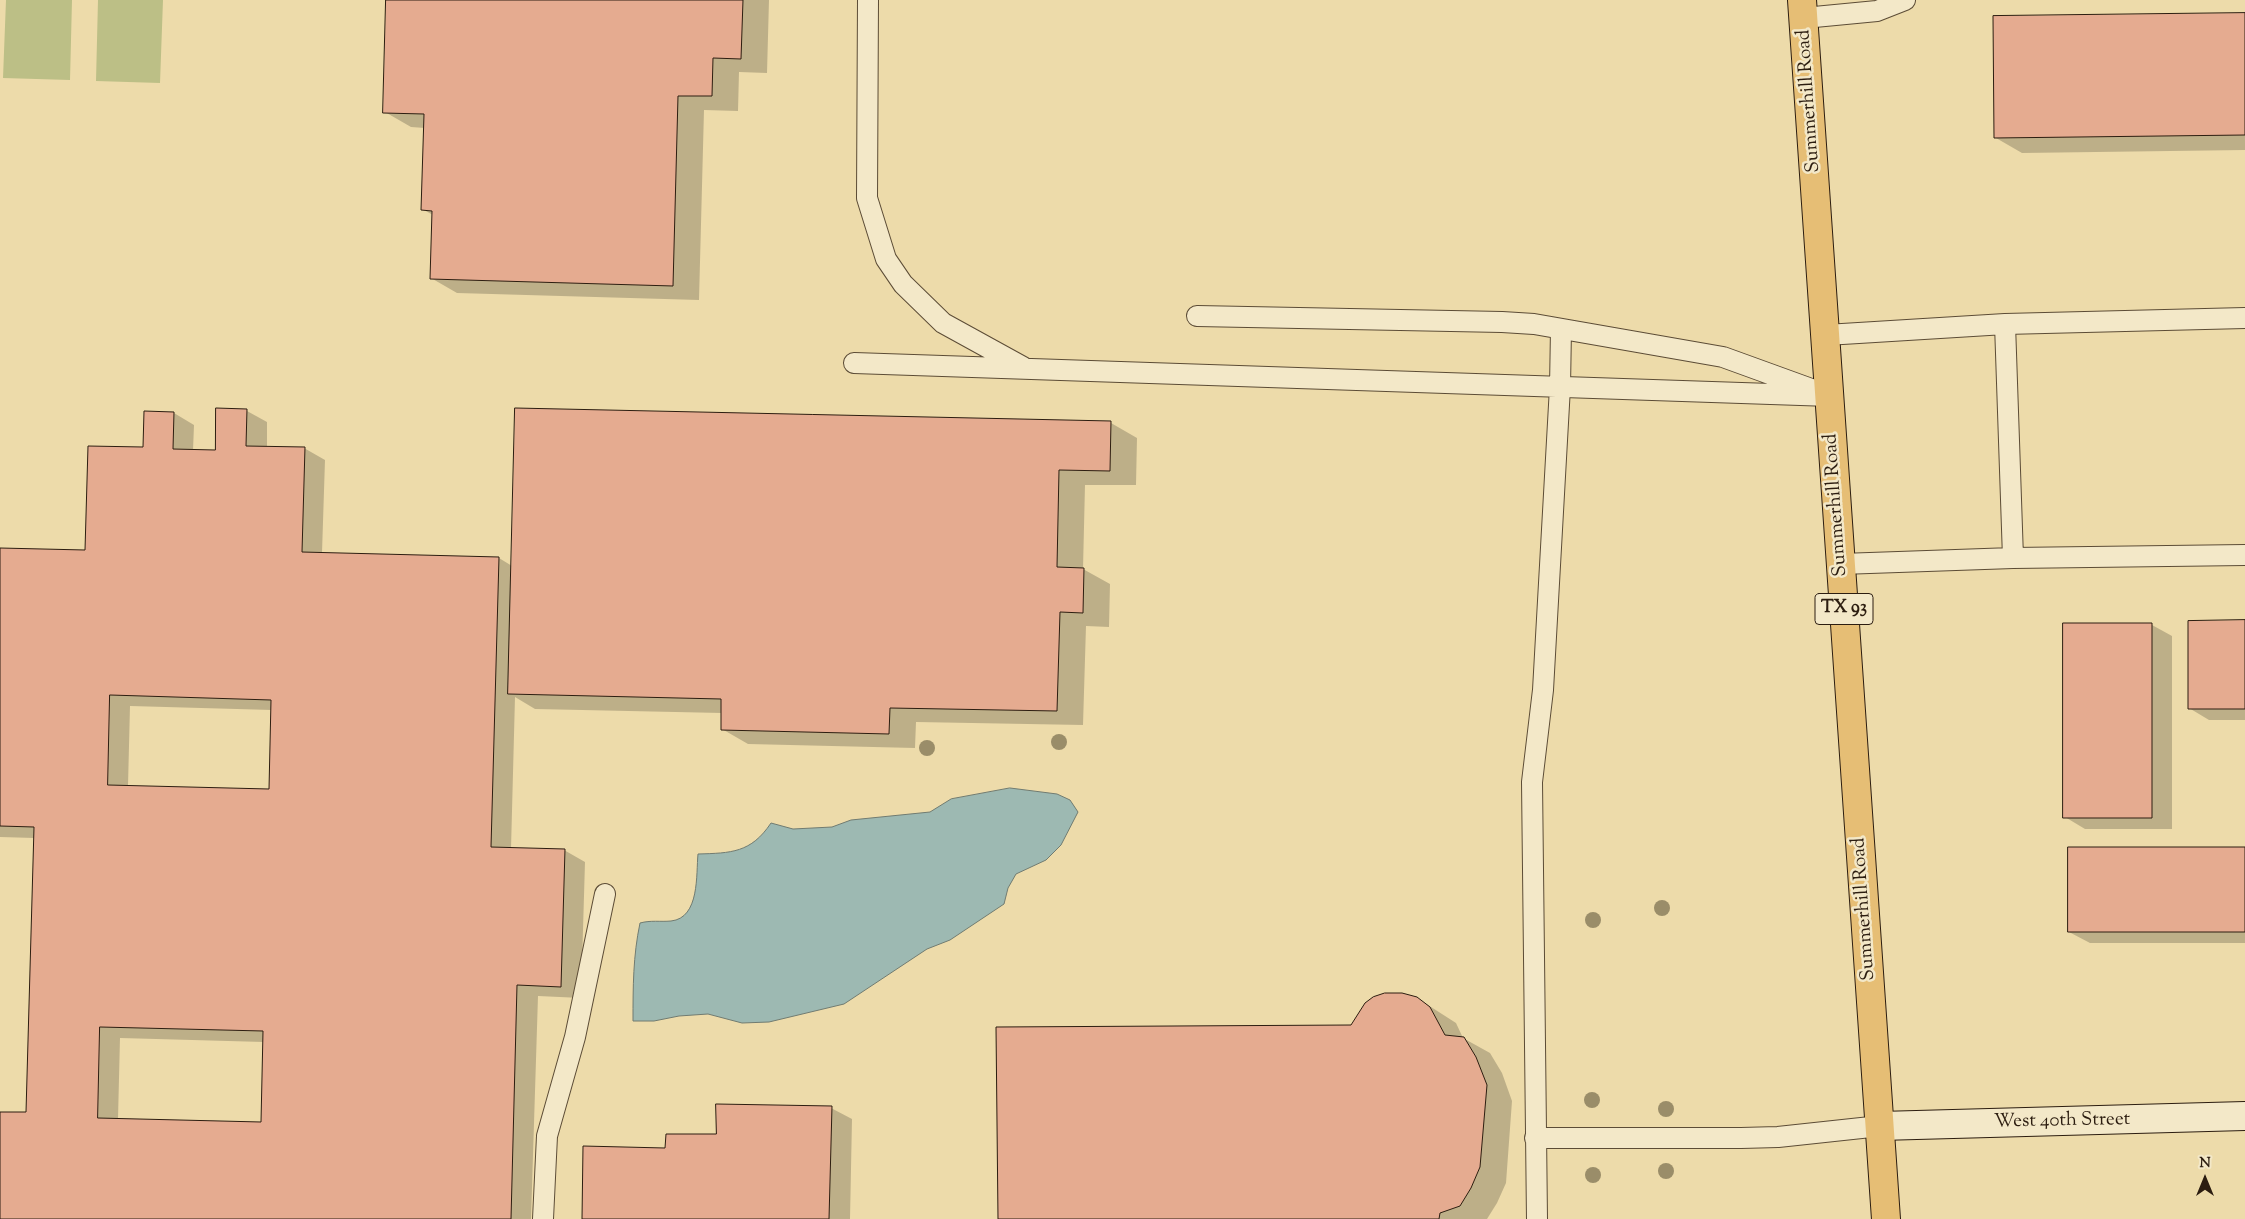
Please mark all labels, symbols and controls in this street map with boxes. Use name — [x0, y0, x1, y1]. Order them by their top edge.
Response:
street label: Summerhill Road — [1794, 29, 1826, 173]
street label: Summerhill Road — [1821, 433, 1853, 577]
road number: TX 93 — [1815, 594, 1873, 624]
street label: Summerhill Road — [1849, 837, 1881, 981]
street label: West 40th Street — [1994, 1109, 2130, 1135]
north arrow — [2180, 1154, 2230, 1204]
text: N — [2199, 1154, 2211, 1174]

